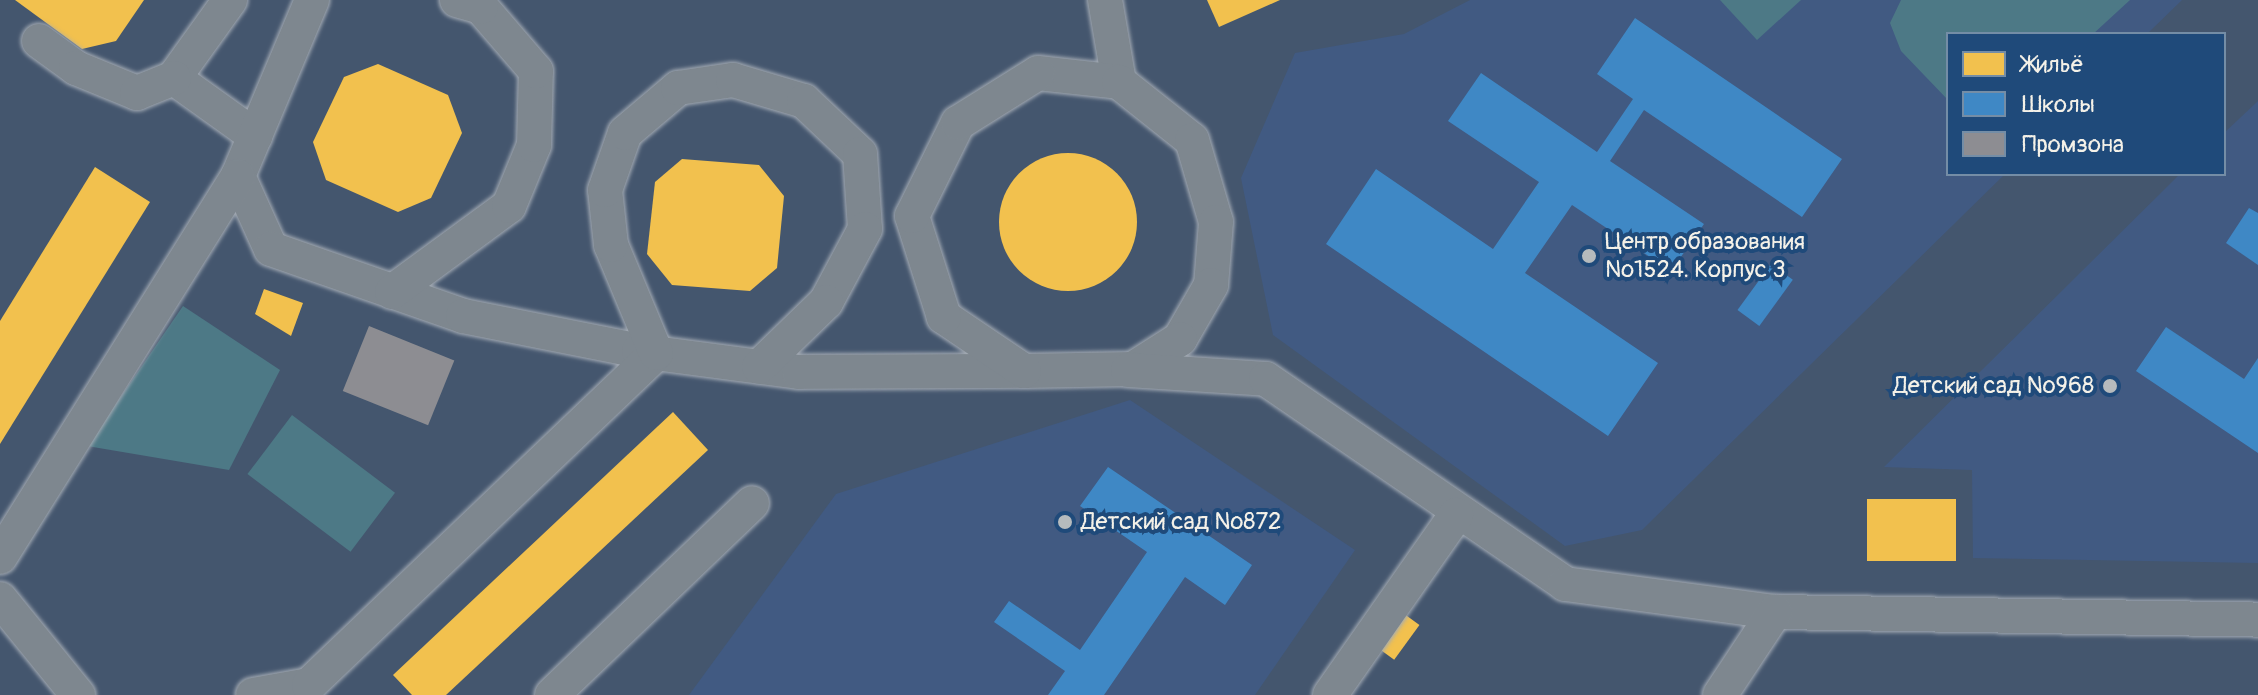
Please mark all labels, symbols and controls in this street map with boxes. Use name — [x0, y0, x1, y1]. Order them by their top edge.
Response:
legend — [1946, 32, 2226, 176]
text: Жильё — [2022, 50, 2084, 79]
text: Школы — [2022, 90, 2095, 119]
text: Промзона — [2022, 130, 2124, 159]
place label: Центр образования №1524. Корпус 3 — [1605, 228, 1805, 284]
marker: Центр образования №1524. Корпус 3 — [1580, 247, 1598, 265]
place label: Детский сад №968 — [1893, 372, 2094, 400]
marker: Детский сад №968 — [2101, 377, 2119, 395]
place label: Детский сад №872 — [1081, 508, 1282, 536]
marker: Детский сад №872 — [1056, 513, 1074, 531]

